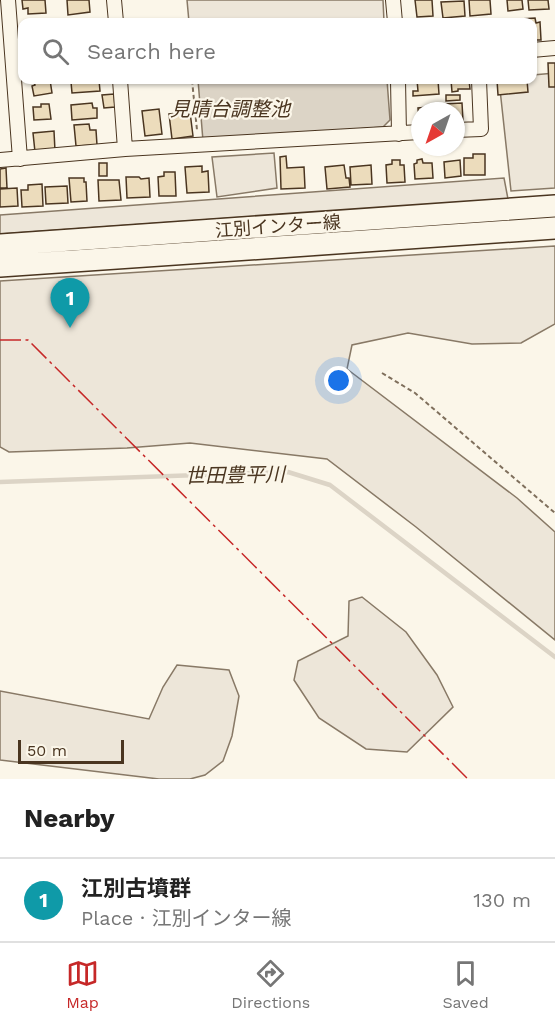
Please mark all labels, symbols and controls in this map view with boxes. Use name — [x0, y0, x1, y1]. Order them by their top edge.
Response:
search box — [18, 18, 537, 84]
icon: search — [39, 35, 72, 68]
text: Search here — [87, 39, 216, 64]
water label: 見晴台調整池 — [170, 97, 292, 121]
north arrow — [411, 102, 465, 156]
street label: 江別インター線 — [214, 211, 342, 241]
pin: 1 — [50, 278, 90, 328]
your location — [324, 366, 353, 395]
water label: 世田豊平川 — [185, 462, 287, 488]
scale bar — [18, 737, 124, 764]
text: 50 m — [27, 741, 67, 760]
text: Nearby — [24, 803, 115, 833]
text: 江別古墳群 — [81, 876, 191, 901]
text: 1 — [39, 888, 48, 912]
text: 130 m — [473, 888, 531, 912]
text: Place · 江別インター線 — [81, 906, 292, 930]
tab: Map — [66, 957, 99, 1012]
tab: Directions — [231, 957, 310, 1012]
tab: Saved — [442, 957, 489, 1012]

